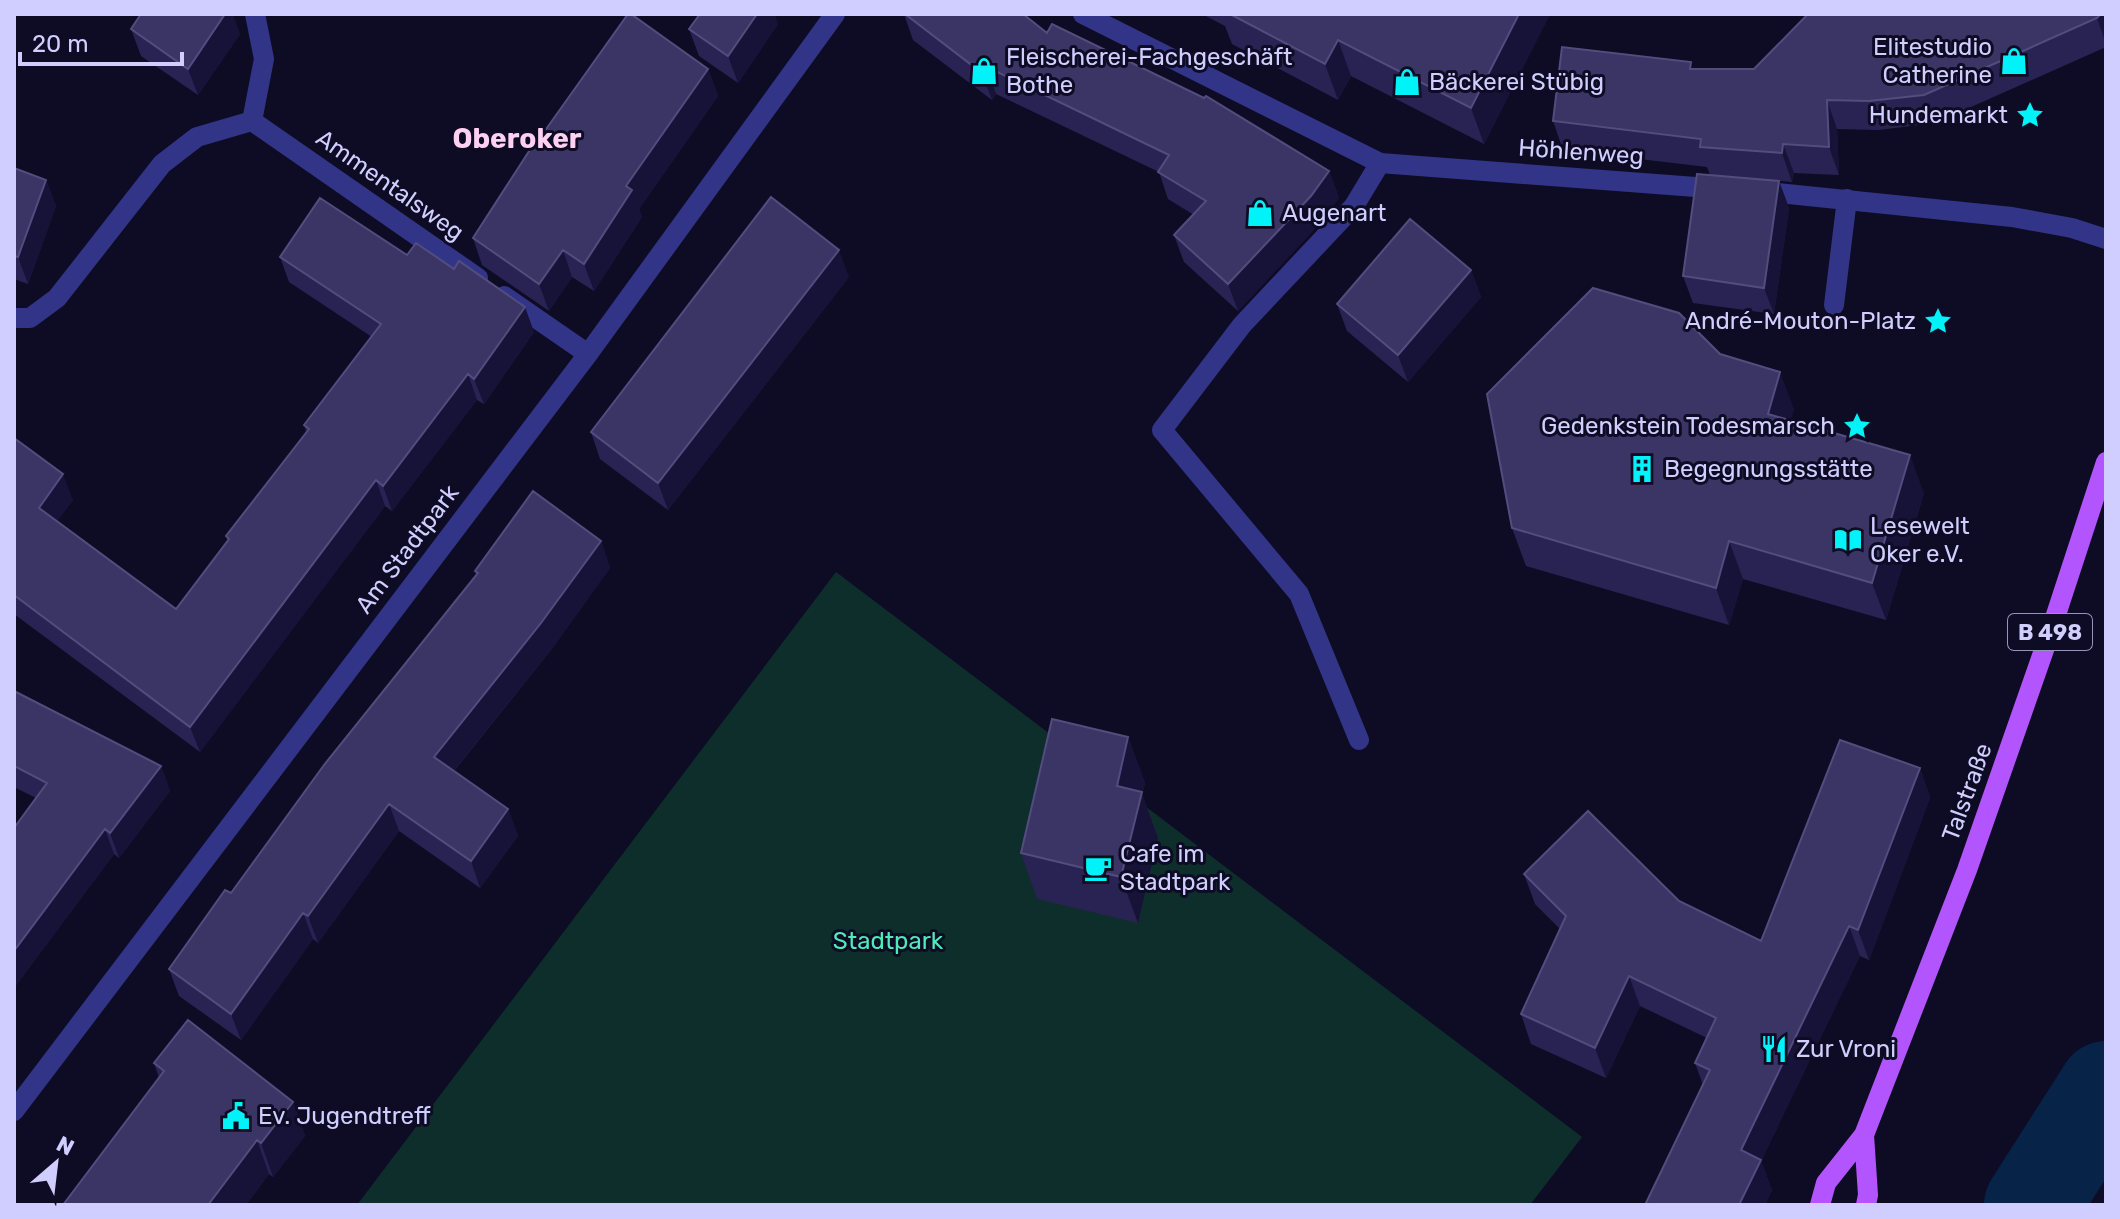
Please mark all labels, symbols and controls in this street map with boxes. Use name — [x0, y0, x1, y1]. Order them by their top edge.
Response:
scale bar — [20, 16, 182, 66]
text: 20 m — [32, 30, 89, 58]
place label: Elitestudio Catherine — [1873, 33, 1992, 89]
place label: Fleischerei-Fachgeschäft Bothe — [1006, 43, 1292, 99]
shop icon: Elitestudio Catherine — [1999, 46, 2029, 76]
shop icon: Fleischerei-Fachgeschäft Bothe — [969, 56, 999, 86]
shop icon: Bäckerei Stübig — [1392, 67, 1422, 97]
place label: Bäckerei Stübig — [1429, 68, 1604, 96]
place icon: Hundemarkt — [2015, 100, 2045, 130]
place label: Hundemarkt — [1869, 101, 2008, 129]
district label: Oberoker — [452, 122, 582, 155]
street label: Ammentalsweg — [311, 124, 469, 246]
street label: Höhlenweg — [1517, 134, 1645, 170]
shop icon: Augenart — [1245, 198, 1275, 228]
place label: Augenart — [1282, 199, 1386, 227]
place icon: André-Mouton-Platz — [1923, 306, 1953, 336]
place label: André-Mouton-Platz — [1685, 307, 1916, 335]
place icon: Gedenkstein Todesmarsch — [1842, 411, 1872, 441]
place label: Gedenkstein Todesmarsch — [1541, 412, 1835, 440]
building icon: Begegnungsstätte — [1627, 454, 1657, 484]
place label: Begegnungsstätte — [1664, 455, 1873, 483]
street label: Am Stadtpark — [350, 479, 465, 619]
place label: Lesewelt Oker e.V. — [1870, 512, 1970, 568]
library icon: Lesewelt Oker e.V. — [1833, 525, 1863, 555]
road number: B 498 — [2008, 614, 2092, 650]
street label: Talstraße — [1936, 739, 1998, 845]
place label: Cafe im Stadtpark — [1120, 840, 1231, 896]
cafe icon: Cafe im Stadtpark — [1083, 853, 1113, 883]
park label: Stadtpark — [833, 927, 944, 955]
restaurant icon: Zur Vroni — [1759, 1034, 1789, 1064]
place label: Zur Vroni — [1796, 1035, 1896, 1063]
public building icon: Ev. Jugendtreff — [221, 1101, 251, 1131]
place label: Ev. Jugendtreff — [258, 1102, 431, 1130]
north arrow — [16, 1123, 96, 1203]
text: N — [52, 1130, 78, 1161]

